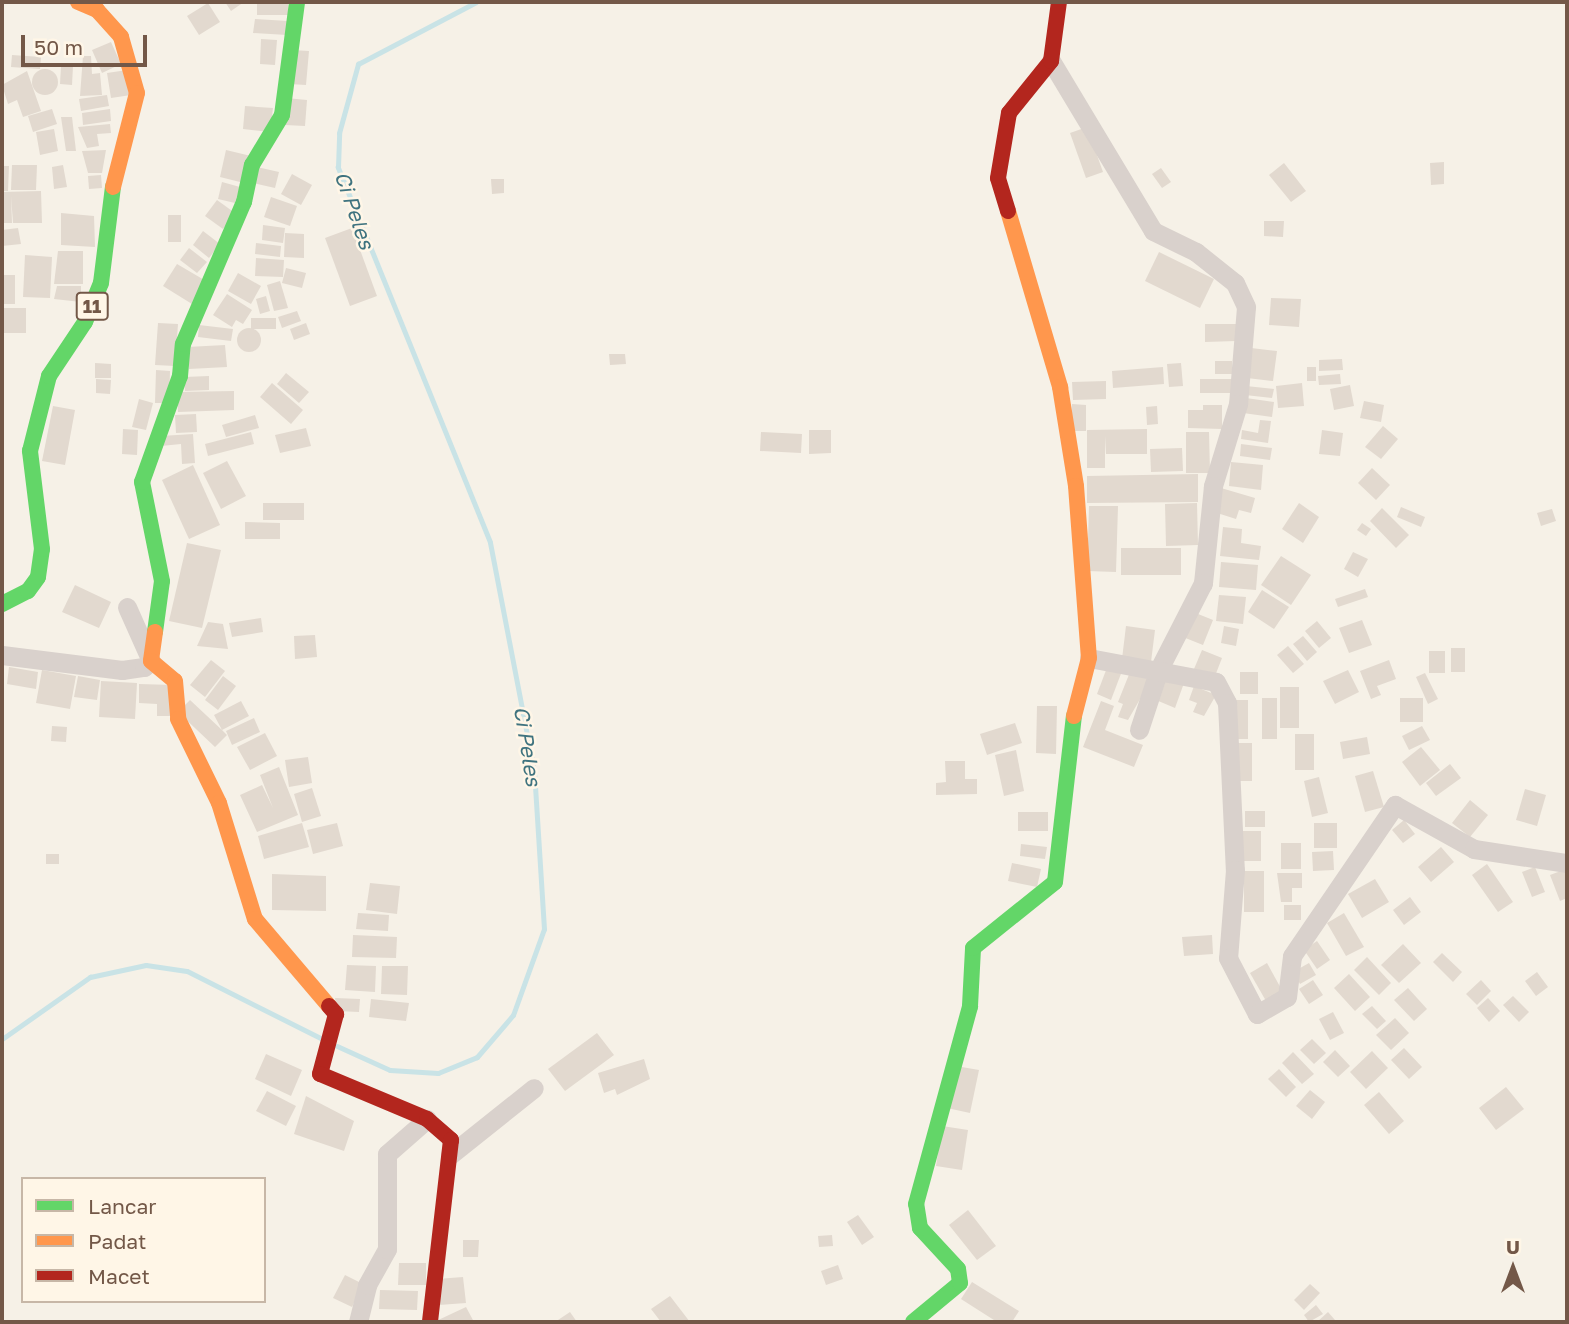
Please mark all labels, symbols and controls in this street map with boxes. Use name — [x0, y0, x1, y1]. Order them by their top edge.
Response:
scale bar — [24, 21, 150, 65]
text: 50 m — [34, 34, 83, 60]
water label: Ci Peles — [330, 168, 380, 252]
road number: 11 — [74, 292, 110, 320]
water label: Ci Peles — [509, 704, 547, 788]
legend — [21, 1177, 266, 1303]
text: Lancar — [88, 1193, 156, 1219]
text: Padat — [88, 1228, 146, 1254]
north arrow — [1478, 1233, 1548, 1303]
text: U — [1506, 1235, 1520, 1258]
text: Macet — [88, 1263, 150, 1289]

